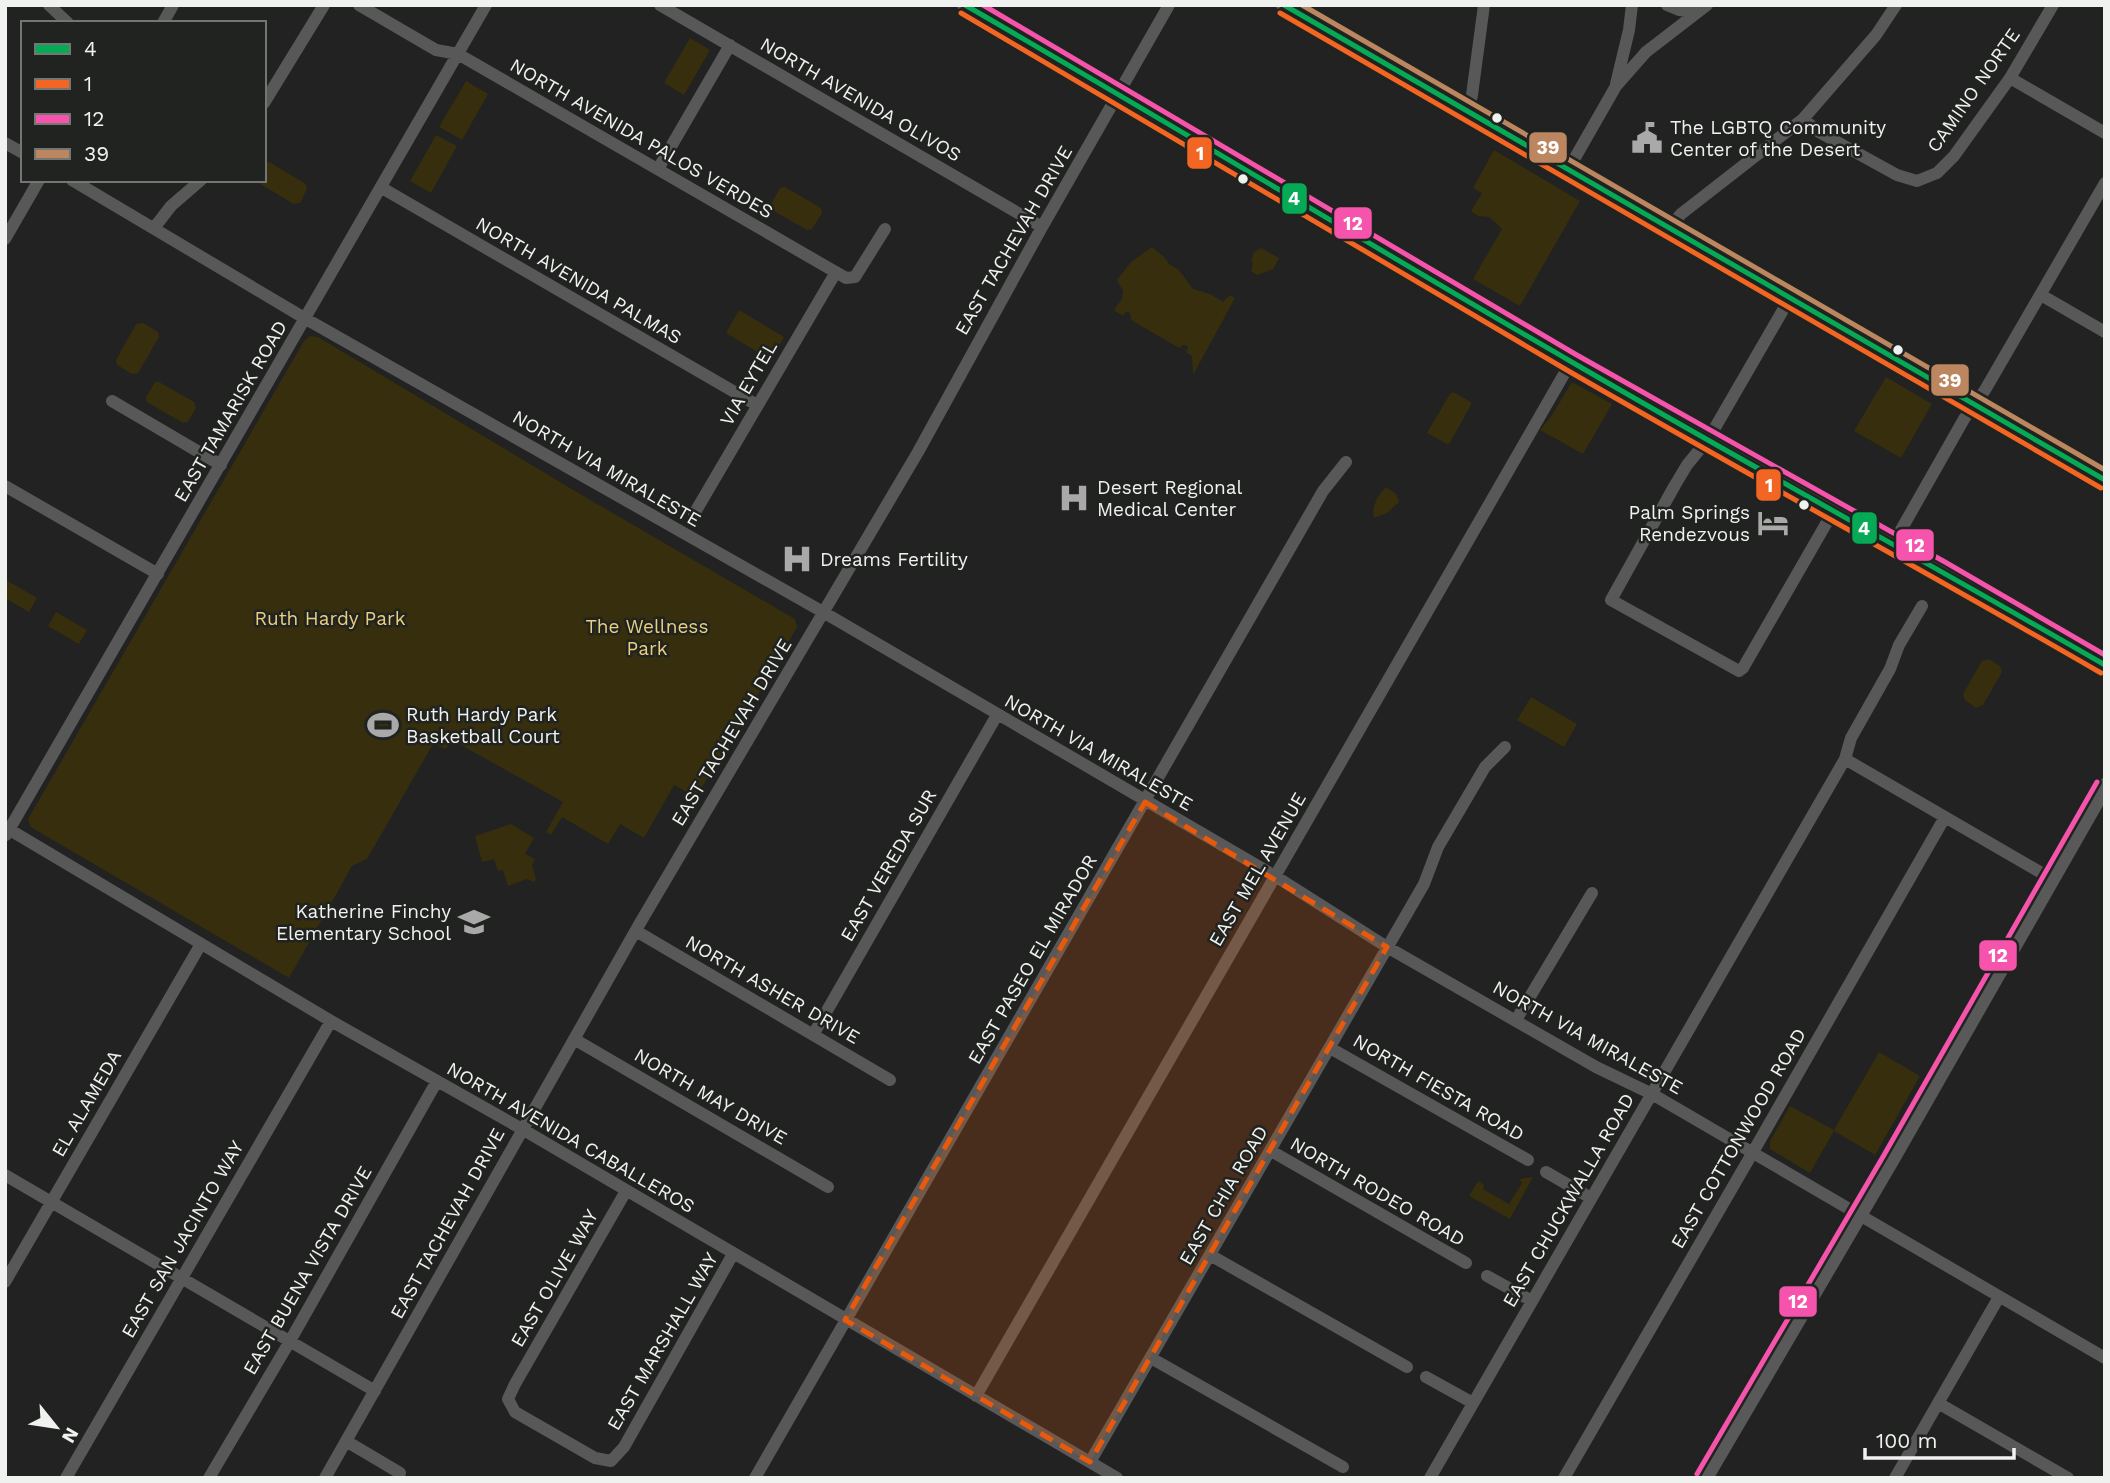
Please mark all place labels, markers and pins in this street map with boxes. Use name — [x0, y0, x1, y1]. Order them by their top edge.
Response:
unlabelled marker — [1490, 111, 1504, 125]
place label: The LGBTQ Community Center of the Desert — [1670, 116, 1886, 161]
public building icon: The LGBTQ Community Center of the Desert — [1630, 121, 1664, 155]
unlabelled marker — [1236, 172, 1250, 186]
unlabelled marker — [1891, 343, 1905, 357]
place label: Desert Regional Medical Center — [1097, 476, 1243, 521]
hospital icon: Desert Regional Medical Center — [1057, 481, 1091, 515]
unlabelled marker — [1797, 498, 1811, 512]
place label: Palm Springs Rendezvous — [1629, 501, 1750, 546]
hotel icon: Palm Springs Rendezvous — [1756, 506, 1790, 540]
hospital icon: Dreams Fertility — [780, 542, 814, 576]
place label: Dreams Fertility — [820, 548, 968, 571]
place label: Ruth Hardy Park Basketball Court — [406, 703, 560, 748]
sports icon: Ruth Hardy Park Basketball Court — [366, 708, 400, 742]
place label: Katherine Finchy Elementary School — [276, 900, 451, 945]
school or university icon: Katherine Finchy Elementary School — [457, 905, 491, 939]

